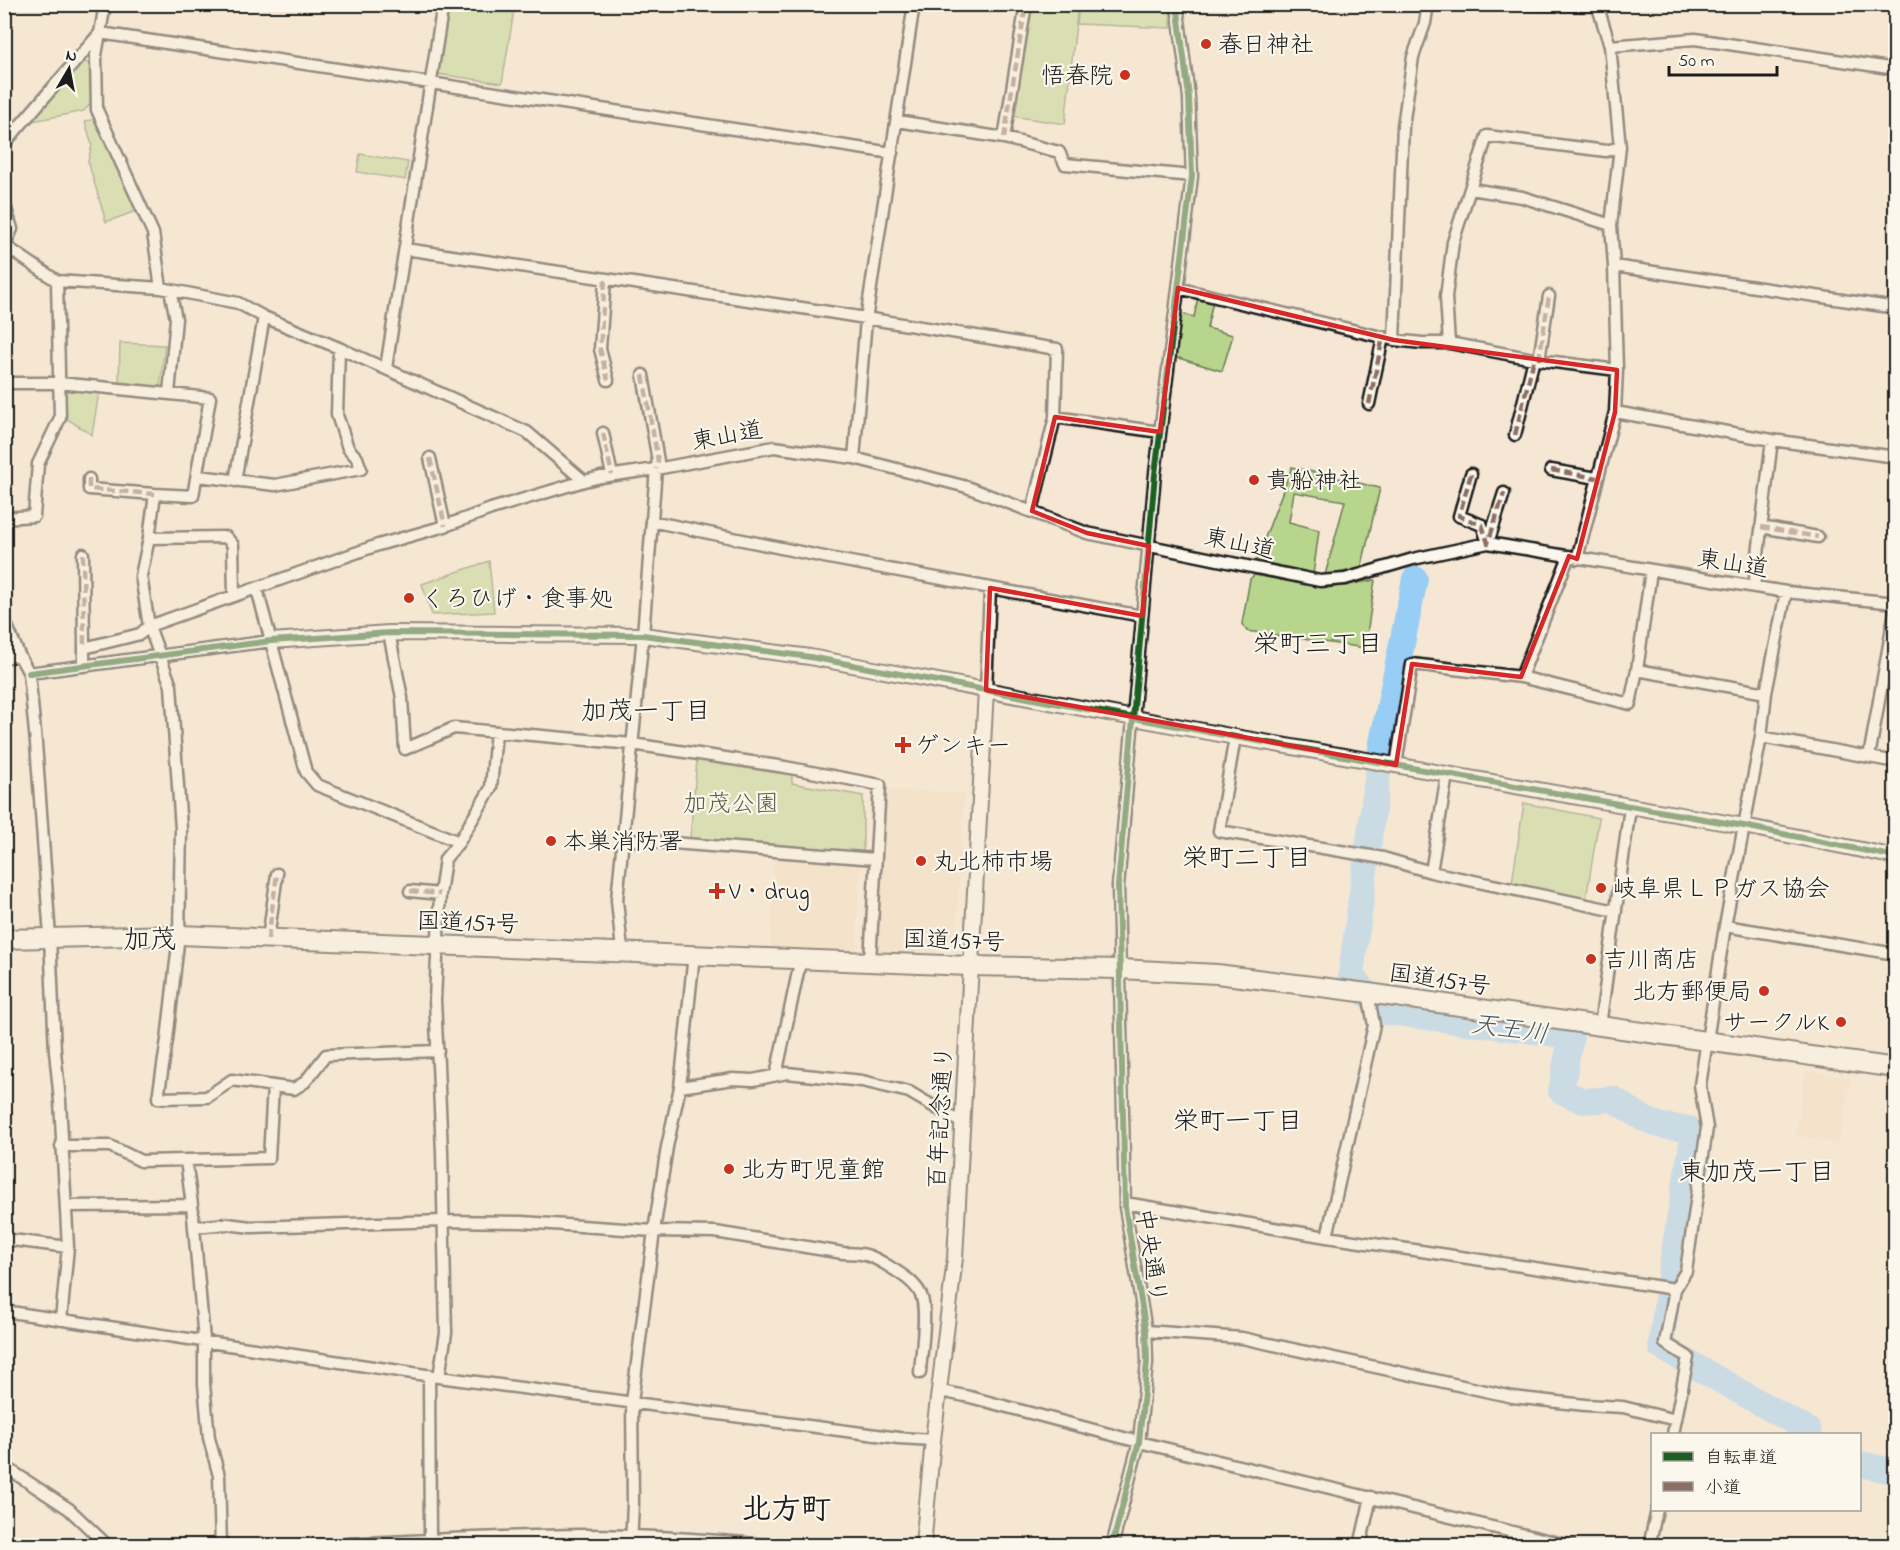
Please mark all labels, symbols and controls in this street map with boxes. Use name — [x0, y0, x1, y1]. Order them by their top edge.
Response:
place label: 春日神社 — [1218, 29, 1314, 64]
marker: 春日神社 — [1199, 37, 1213, 51]
north arrow — [39, 39, 99, 99]
scale bar — [1669, 39, 1777, 77]
text: N — [64, 43, 79, 69]
text: 50 m — [1678, 49, 1715, 75]
place label: 悟春院 — [1041, 60, 1113, 95]
marker: 悟春院 — [1118, 68, 1132, 82]
street label: 東山道 — [689, 414, 766, 461]
place label: 貴船神社 — [1266, 465, 1362, 500]
marker: 貴船神社 — [1247, 473, 1261, 487]
street label: 東山道 — [1201, 521, 1278, 570]
street label: 東山道 — [1694, 543, 1771, 588]
place label: くろひげ・食事処 — [421, 583, 613, 618]
marker: くろひげ・食事処 — [402, 591, 416, 605]
district label: 栄町三丁目 — [1253, 627, 1383, 665]
district label: 加茂一丁目 — [581, 694, 711, 732]
place label: ゲンキー — [915, 730, 1011, 765]
marker: ゲンキー — [896, 738, 910, 752]
park label: 加茂公園 — [683, 788, 779, 823]
place label: 本巣消防署 — [563, 826, 683, 861]
marker: 本巣消防署 — [544, 834, 558, 848]
district label: 栄町二丁目 — [1182, 841, 1312, 879]
place label: 丸北柿市場 — [933, 846, 1053, 881]
marker: 丸北柿市場 — [914, 854, 928, 868]
place label: 岐阜県ＬＰガス協会 — [1613, 873, 1829, 908]
place label: V・drug — [728, 876, 810, 911]
marker: 岐阜県ＬＰガス協会 — [1594, 881, 1608, 895]
marker: V・drug — [710, 884, 724, 898]
street label: 国道157号 — [416, 905, 520, 944]
district label: 加茂 — [123, 922, 177, 961]
street label: 国道157号 — [902, 923, 1006, 962]
place label: 吉川商店 — [1603, 944, 1699, 979]
marker: 吉川商店 — [1584, 952, 1598, 966]
street label: 国道157号 — [1386, 957, 1493, 1006]
place label: 北方郵便局 — [1632, 976, 1752, 1011]
marker: 北方郵便局 — [1757, 984, 1771, 998]
water label: 天王川 — [1468, 1007, 1551, 1055]
place label: サークルK — [1723, 1007, 1829, 1042]
marker: サークルK — [1834, 1015, 1848, 1029]
street label: 百年記念通り — [921, 1044, 964, 1190]
district label: 栄町一丁目 — [1173, 1104, 1303, 1142]
place label: 北方町児童館 — [741, 1154, 885, 1189]
district label: 東加茂一丁目 — [1679, 1155, 1835, 1193]
marker: 北方町児童館 — [722, 1162, 736, 1176]
street label: 中央通り — [1125, 1206, 1174, 1307]
legend — [1651, 1433, 1861, 1511]
text: 自転車道 — [1705, 1446, 1777, 1472]
text: 小道 — [1705, 1476, 1741, 1502]
district label: 北方町 — [741, 1489, 831, 1533]

